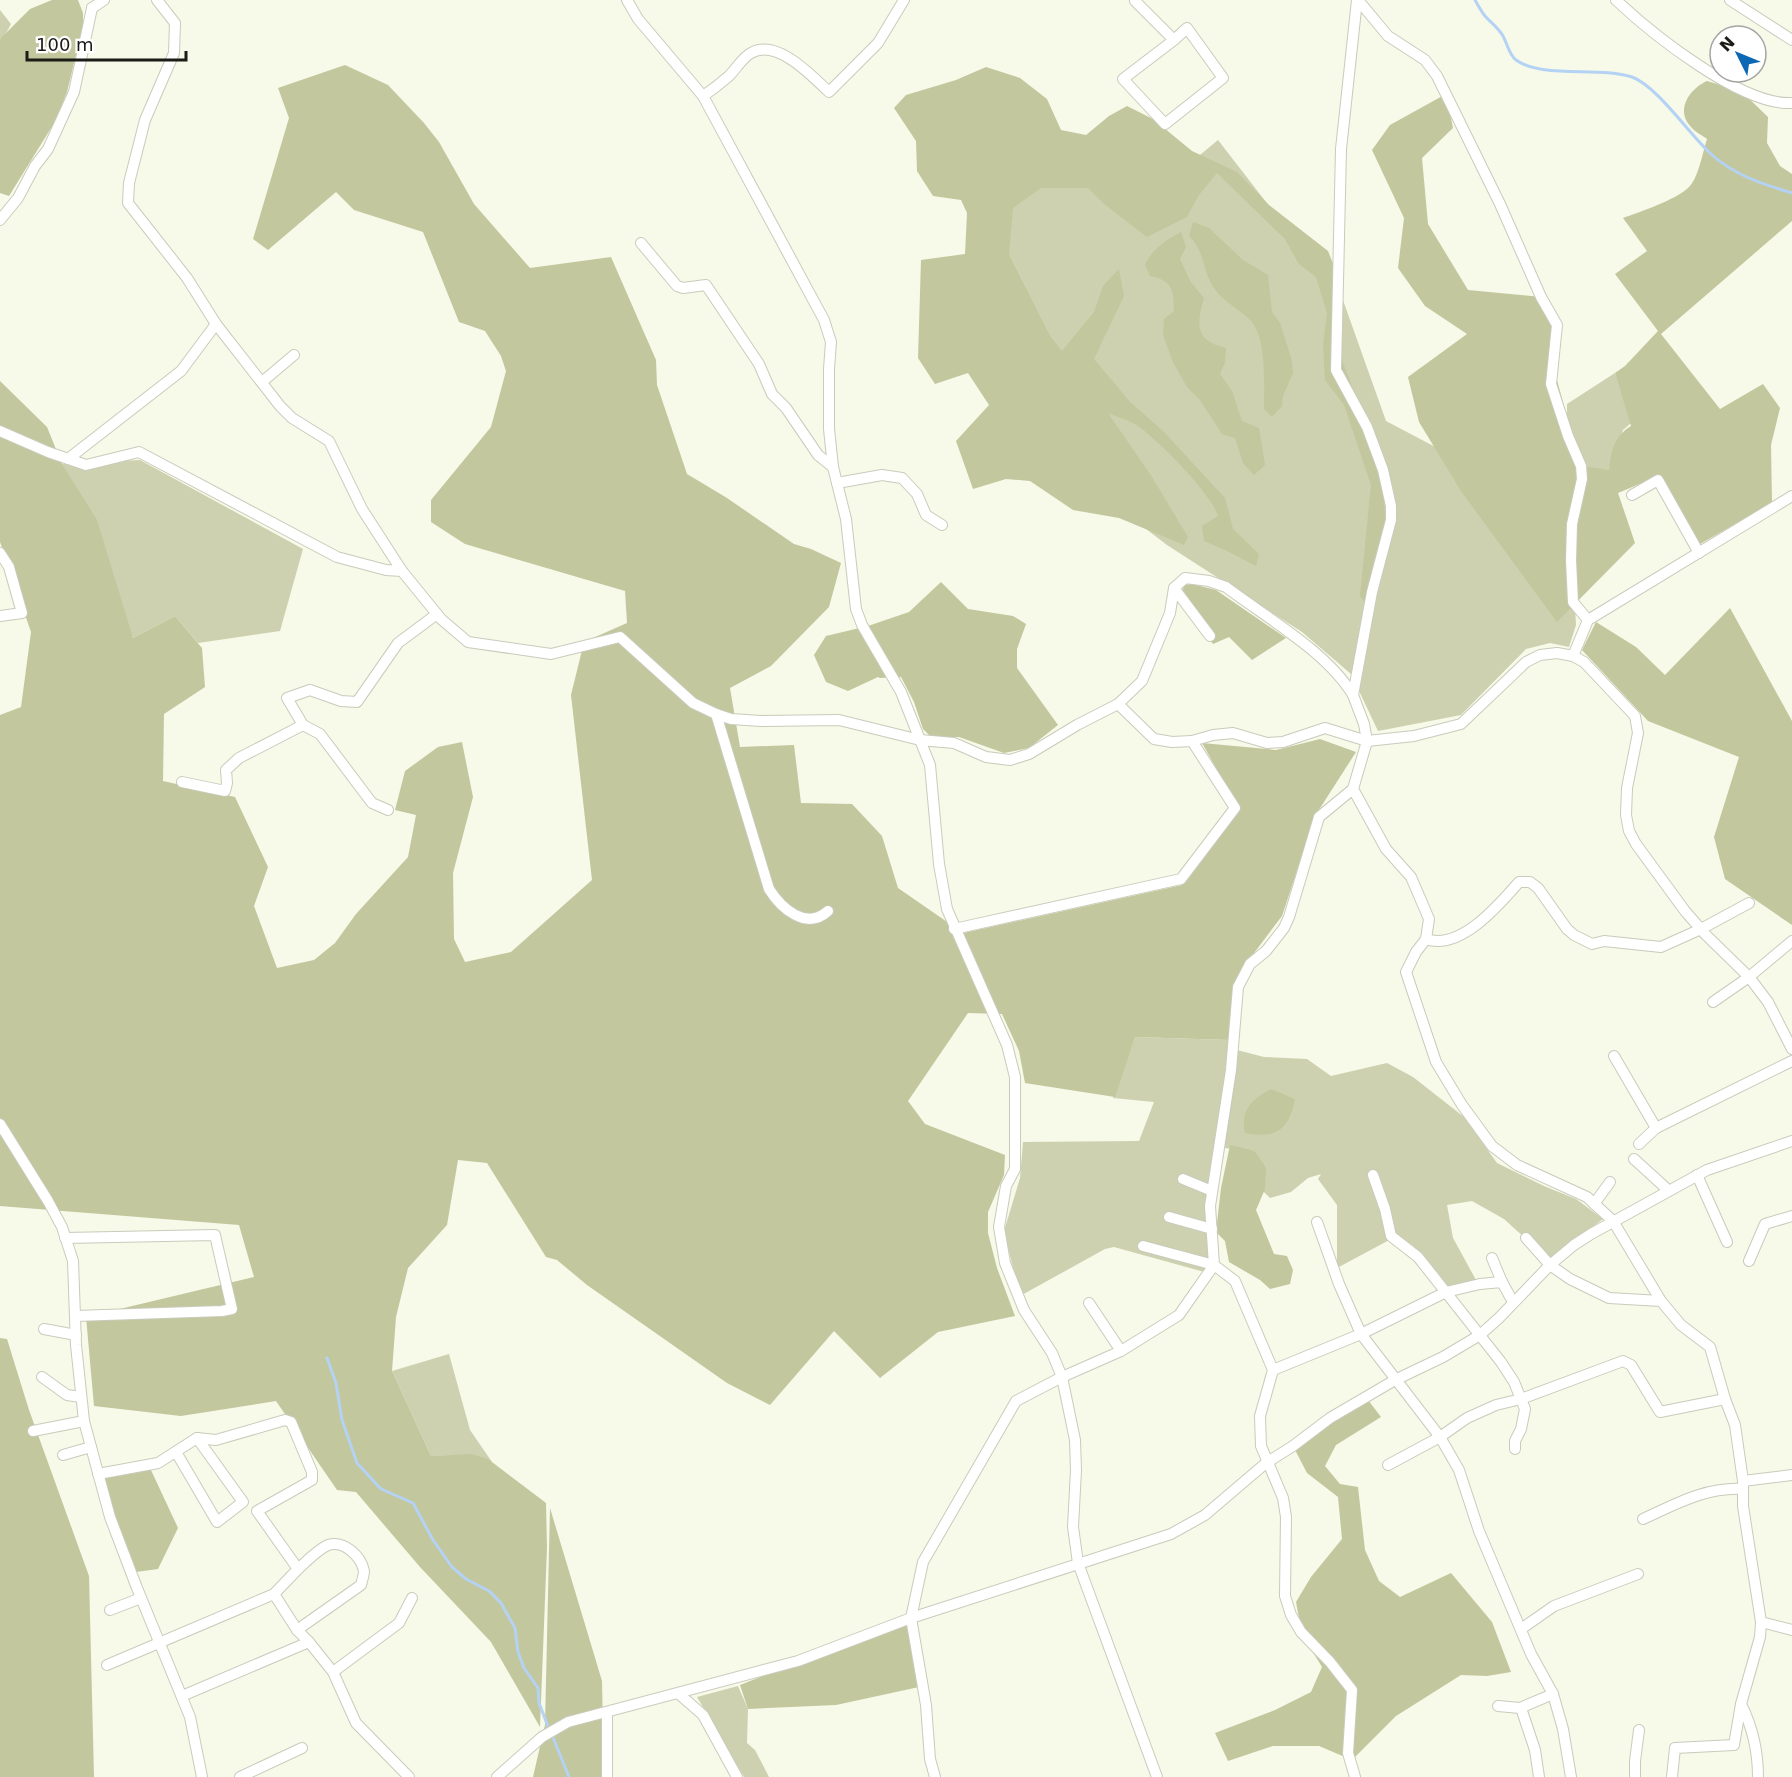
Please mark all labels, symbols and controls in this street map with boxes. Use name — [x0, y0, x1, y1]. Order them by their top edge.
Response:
scale bar — [27, 24, 186, 62]
north arrow — [1708, 24, 1768, 84]
text: N — [1716, 33, 1739, 55]
text: 100 m — [36, 34, 94, 55]

